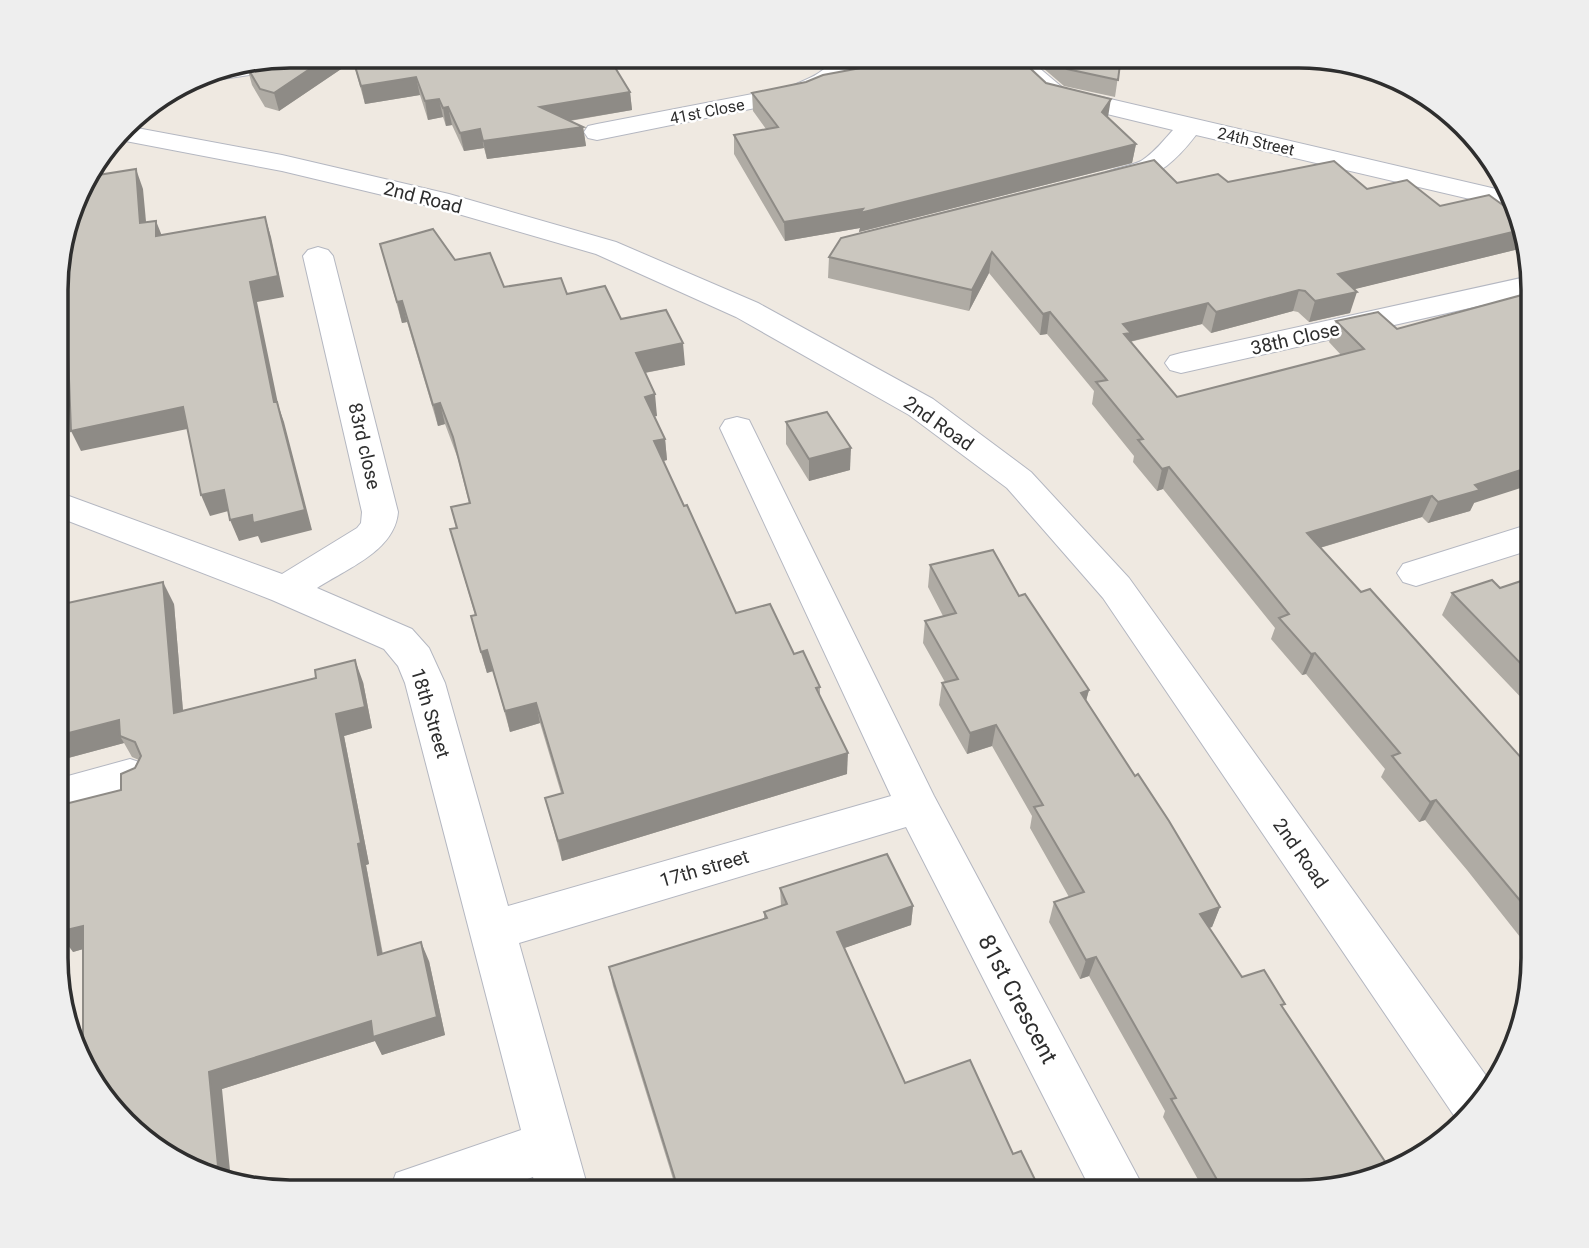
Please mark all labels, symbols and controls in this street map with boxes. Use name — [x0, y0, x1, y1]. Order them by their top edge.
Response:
street label: 41st Close — [668, 95, 746, 128]
street label: 24th Street — [1216, 123, 1296, 160]
street label: 2nd Road — [381, 177, 465, 218]
street label: 38th Close — [1248, 317, 1342, 360]
street label: 2nd Road — [899, 391, 978, 456]
street label: 83rd close — [343, 400, 386, 492]
street label: 18th Street — [406, 665, 455, 761]
street label: 2nd Road — [1268, 814, 1333, 893]
street label: 17th street — [657, 845, 751, 892]
street label: 81st Crescent — [972, 930, 1063, 1068]

